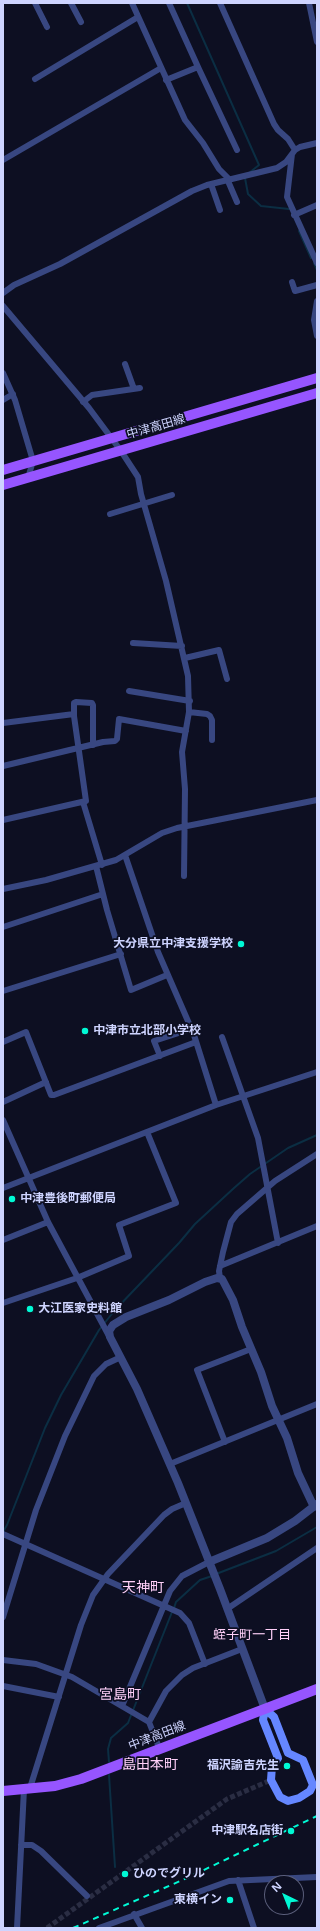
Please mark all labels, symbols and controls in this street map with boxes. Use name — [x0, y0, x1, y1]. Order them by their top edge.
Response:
street label: 中津高田線 — [125, 412, 187, 442]
place label: 大分県立中津支援学校 — [113, 937, 233, 951]
marker: 大分県立中津支援学校 — [236, 939, 246, 949]
place label: 中津市立北部小学校 — [93, 1024, 201, 1038]
marker: 中津市立北部小学校 — [80, 1026, 90, 1036]
place label: 中津豊後町郵便局 — [20, 1192, 116, 1206]
marker: 中津豊後町郵便局 — [7, 1194, 17, 1204]
place label: 大江医家史料館 — [38, 1302, 122, 1316]
marker: 大江医家史料館 — [25, 1304, 35, 1314]
district label: 天神町 — [122, 1580, 164, 1596]
district label: 蛭子町一丁目 — [213, 1627, 291, 1643]
district label: 宮島町 — [99, 1687, 141, 1703]
street label: 中津高田線 — [126, 1719, 188, 1753]
district label: 島田本町 — [122, 1757, 178, 1773]
place label: 福沢諭吉先生 — [207, 1759, 279, 1773]
marker: 福沢諭吉先生 — [282, 1761, 292, 1771]
place label: 中津駅名店街 — [211, 1824, 283, 1838]
marker: 中津駅名店街 — [286, 1826, 296, 1836]
place label: ひのでグリル — [133, 1867, 205, 1881]
marker: ひのでグリル — [120, 1869, 130, 1879]
north arrow — [264, 1875, 304, 1915]
text: N — [268, 1878, 285, 1895]
place label: 東横イン — [174, 1893, 222, 1907]
marker: 東横イン — [225, 1895, 235, 1905]

